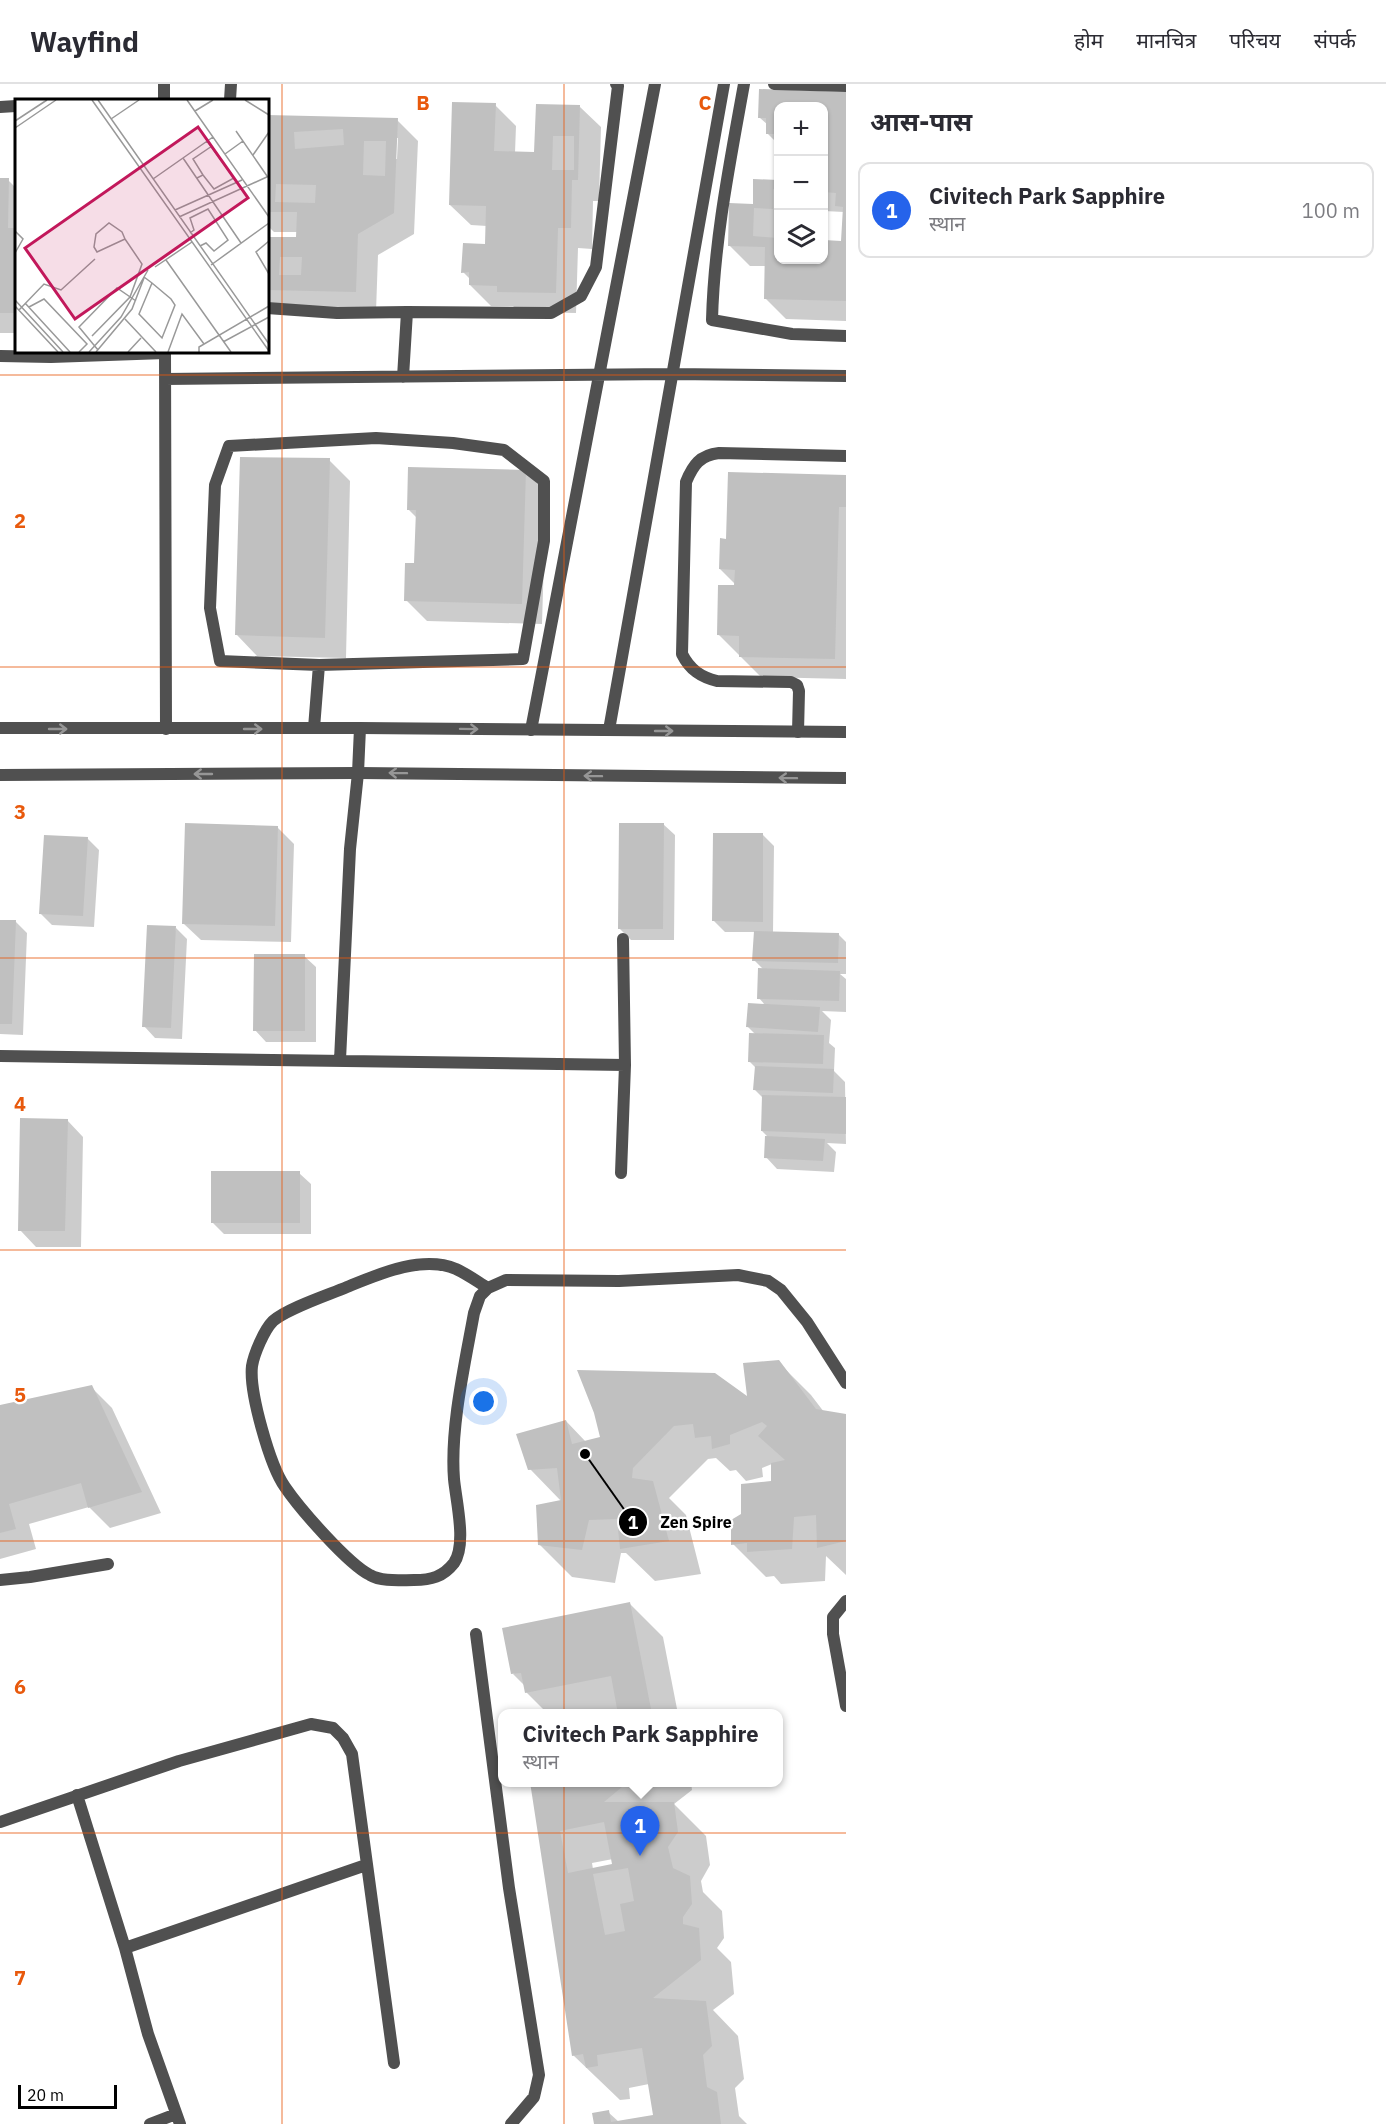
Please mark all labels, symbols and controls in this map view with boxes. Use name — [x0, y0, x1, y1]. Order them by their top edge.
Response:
text: Wayfind — [30, 23, 139, 60]
text: होम — [1074, 26, 1103, 54]
text: मानचित्र — [1136, 26, 1196, 54]
text: परिचय — [1229, 26, 1281, 54]
text: संपर्क — [1314, 26, 1356, 54]
text: B — [416, 89, 430, 116]
text: C — [698, 89, 712, 116]
inset map — [15, 99, 268, 352]
map controls — [774, 102, 828, 264]
button: + — [774, 102, 828, 156]
text: आस-पास — [870, 104, 972, 138]
button: − — [774, 156, 828, 210]
text: Civitech Park Sapphire — [929, 181, 1165, 210]
text: 1 — [886, 197, 898, 224]
text: 100 m — [1302, 197, 1360, 224]
button: layers — [774, 210, 828, 264]
text: स्थान — [929, 210, 965, 237]
text: 2 — [14, 507, 26, 534]
one-way arrow — [48, 723, 68, 735]
one-way arrow — [243, 723, 263, 735]
one-way arrow — [459, 724, 479, 735]
one-way arrow — [654, 725, 674, 737]
one-way arrow — [388, 767, 408, 779]
one-way arrow — [193, 768, 213, 780]
one-way arrow — [583, 770, 603, 781]
one-way arrow — [778, 772, 798, 784]
text: 3 — [14, 798, 26, 825]
text: 4 — [14, 1090, 26, 1117]
text: 5 — [14, 1381, 26, 1408]
your location — [469, 1387, 498, 1416]
callout: Zen Spire — [618, 1505, 744, 1539]
text: 1 — [628, 1511, 639, 1534]
text: Zen Spire — [660, 1512, 732, 1532]
text: 6 — [14, 1673, 26, 1700]
popup — [498, 1709, 783, 1787]
text: Civitech Park Sapphire — [522, 1719, 759, 1748]
text: स्थान — [522, 1748, 559, 1775]
pin: 1 — [620, 1806, 660, 1856]
text: 7 — [14, 1964, 26, 1991]
scale bar — [18, 2082, 117, 2110]
text: 20 m — [27, 2085, 64, 2105]

